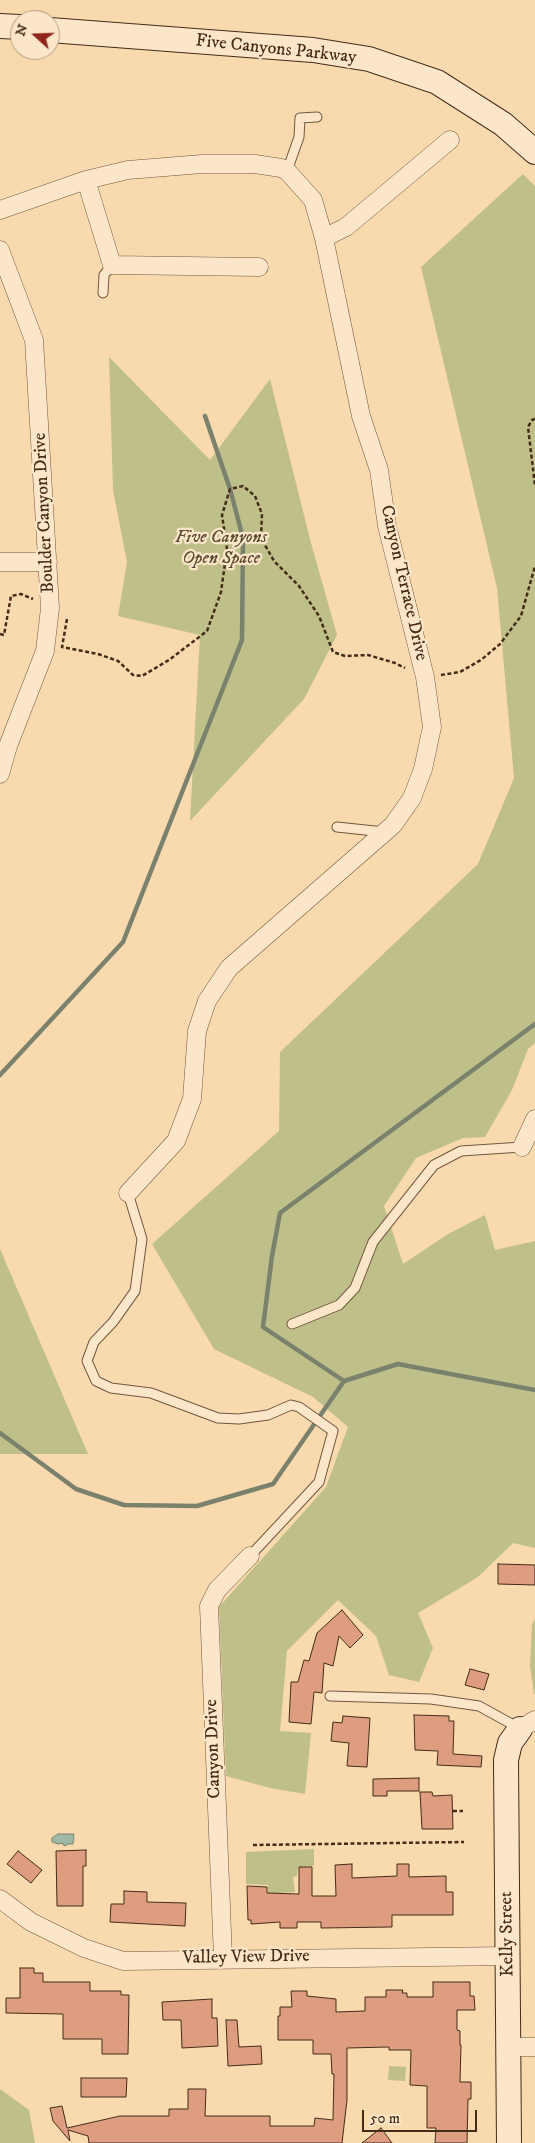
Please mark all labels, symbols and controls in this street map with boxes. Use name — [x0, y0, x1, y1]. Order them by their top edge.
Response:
north arrow — [10, 10, 60, 60]
text: N — [11, 22, 32, 39]
street label: Five Canyons Parkway — [195, 31, 357, 69]
street label: Boulder Canyon Drive — [30, 432, 60, 594]
street label: Canyon Terrace Drive — [375, 503, 431, 663]
park label: Five Canyons Open Space — [175, 527, 267, 570]
street label: Canyon Drive — [201, 1699, 227, 1799]
street label: Kelly Street — [496, 1891, 520, 1977]
street label: Valley View Drive — [182, 1946, 310, 1970]
scale bar — [365, 2100, 480, 2132]
text: 50 m — [370, 2109, 400, 2128]

